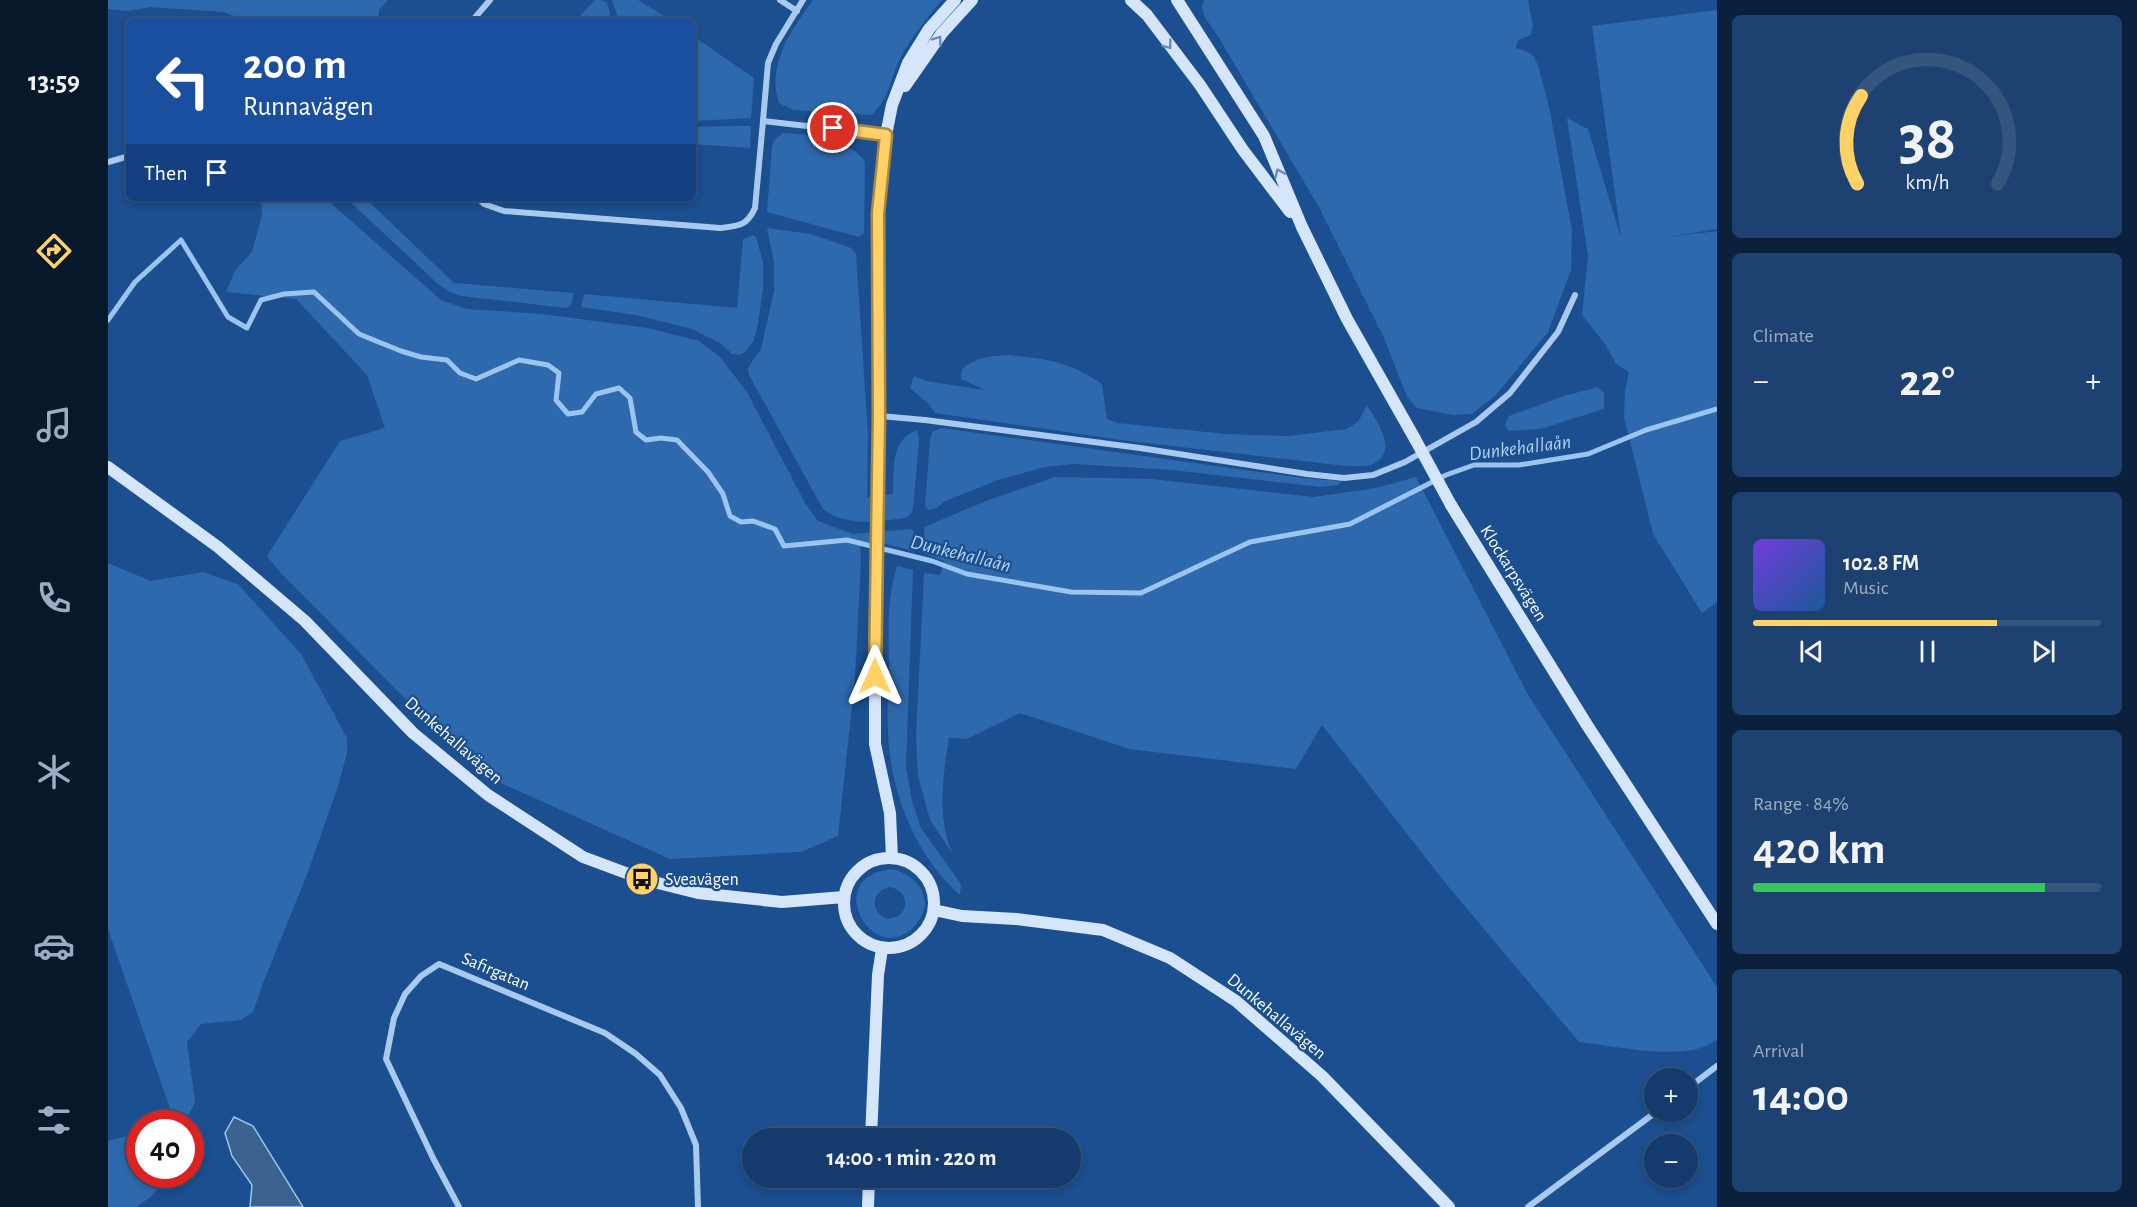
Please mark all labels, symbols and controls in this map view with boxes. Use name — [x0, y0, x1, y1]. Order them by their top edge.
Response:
one-way arrow — [930, 35, 941, 46]
one-way arrow — [1161, 38, 1172, 49]
icon: left — [144, 42, 222, 120]
text: 200 m — [243, 44, 347, 86]
text: 13:59 — [28, 68, 80, 95]
text: Runnavägen — [243, 93, 374, 120]
pin — [807, 102, 858, 153]
text: 38 — [1898, 108, 1956, 170]
icon: arrive — [816, 111, 849, 144]
icon: arrive — [200, 156, 233, 189]
text: Then — [144, 162, 188, 184]
one-way arrow — [1274, 169, 1286, 180]
text: km/h — [1905, 172, 1949, 193]
icon: directions — [33, 230, 75, 272]
text: Climate — [1753, 326, 1814, 346]
text: 22° — [1899, 359, 1955, 404]
text: − — [1753, 365, 1769, 398]
text: + — [2085, 365, 2101, 398]
icon: music — [33, 404, 75, 446]
water label: Dunkehallaån — [1468, 432, 1572, 464]
street label: Klockarpsvägen — [1476, 522, 1550, 625]
water label: Dunkehallaån — [908, 532, 1013, 576]
text: 102.8 FM — [1843, 552, 1919, 574]
icon: phone — [33, 577, 75, 619]
text: Music — [1843, 578, 1889, 598]
icon: previous — [1795, 635, 1828, 668]
icon: pause — [1911, 635, 1944, 668]
icon: next — [2027, 635, 2060, 668]
position arrow — [843, 644, 907, 708]
street label: Dunkehallavägen — [401, 694, 506, 788]
icon: climate — [33, 751, 75, 793]
text: Range · 84% — [1753, 794, 1849, 814]
text: 420 km — [1753, 827, 1886, 872]
bus stop icon: Sveavägen — [624, 861, 660, 897]
place label: Sveavägen — [665, 871, 739, 889]
icon: car — [33, 925, 75, 967]
street label: Safirgatan — [459, 950, 532, 994]
street label: Dunkehallavägen — [1224, 970, 1329, 1063]
text: Arrival — [1753, 1041, 1804, 1061]
map controls — [1644, 1068, 1698, 1188]
button: + — [1644, 1068, 1698, 1122]
text: 14:00 — [1753, 1074, 1849, 1119]
icon: filters — [33, 1099, 75, 1141]
speed limit sign: 40 — [126, 1110, 204, 1188]
button: − — [1644, 1134, 1698, 1188]
text: 14:00 · 1 min · 220 m — [827, 1147, 996, 1169]

